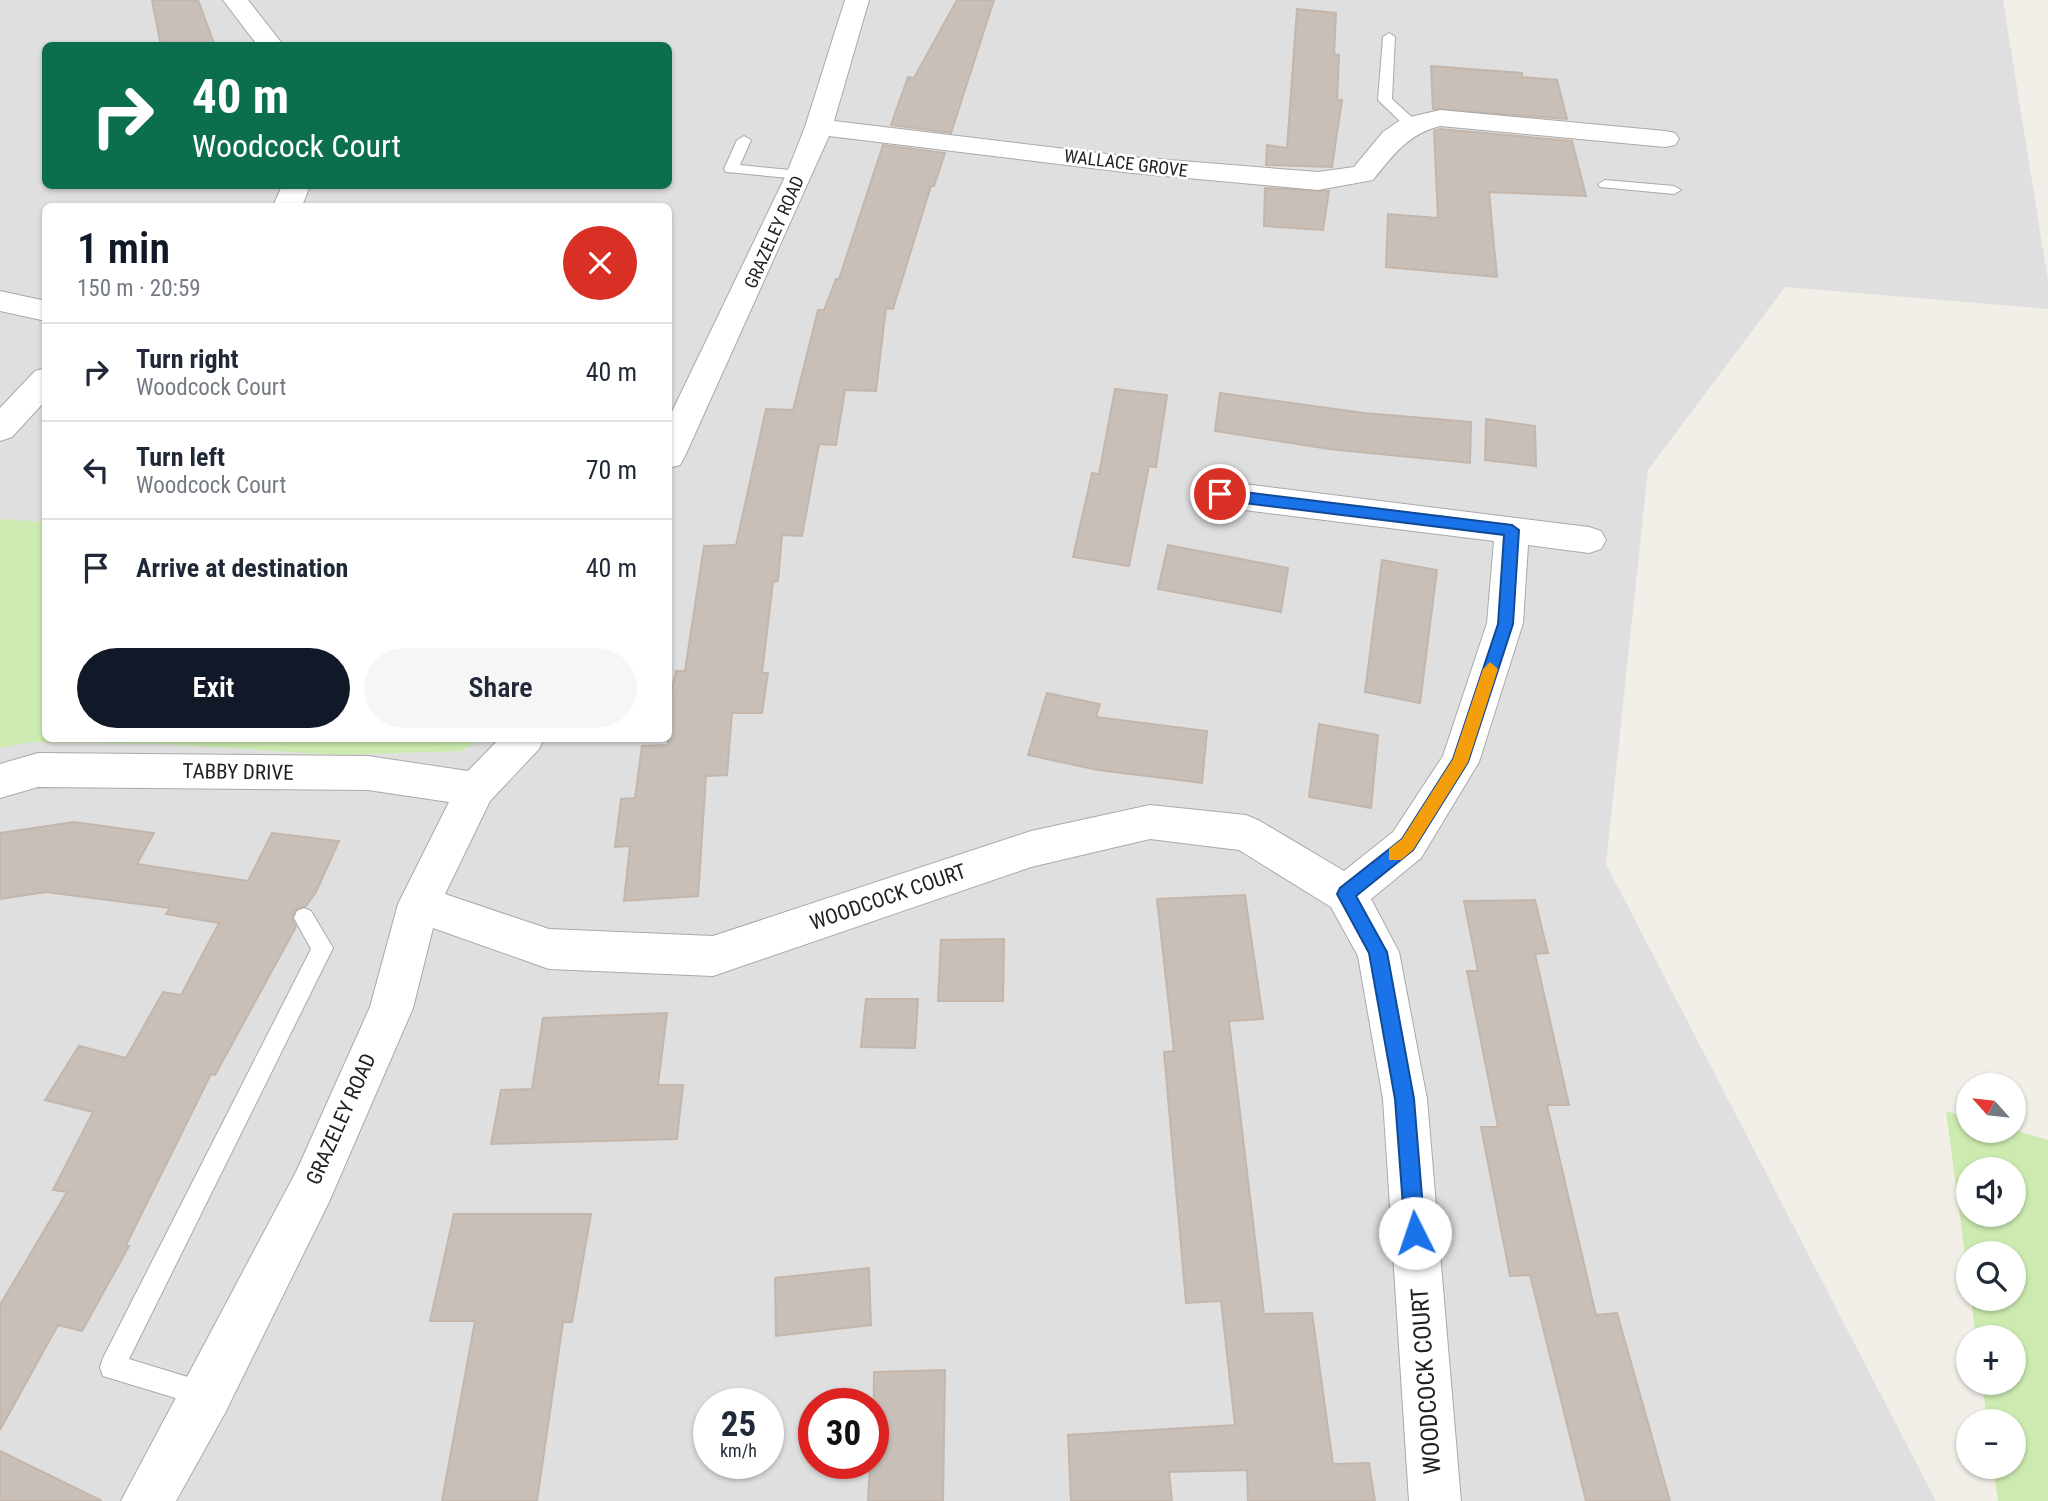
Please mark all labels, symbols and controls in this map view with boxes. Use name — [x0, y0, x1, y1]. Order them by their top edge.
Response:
text: 40 m — [192, 68, 289, 125]
icon: right — [77, 70, 168, 161]
text: Woodcock Court — [192, 127, 401, 165]
street label: WALLACE GROVE — [1063, 145, 1189, 181]
street label: GRAZELEY ROAD — [740, 173, 808, 291]
text: 1 min — [77, 224, 170, 273]
button: close — [563, 226, 637, 300]
text: 150 m · 20:59 — [77, 275, 201, 302]
text: Turn right — [136, 344, 238, 374]
icon: right — [77, 353, 115, 391]
text: 40 m — [586, 357, 637, 387]
text: Woodcock Court — [136, 374, 286, 401]
text: Turn left — [136, 442, 225, 472]
icon: left — [77, 451, 115, 489]
text: 70 m — [586, 455, 637, 485]
pin — [1190, 464, 1250, 524]
text: Woodcock Court — [136, 472, 286, 499]
icon: arrive — [1201, 475, 1239, 513]
icon: arrive — [77, 549, 115, 587]
text: Arrive at destination — [136, 553, 348, 583]
text: 40 m — [586, 553, 637, 583]
button: Exit — [77, 648, 350, 728]
button: Share — [364, 648, 637, 728]
street label: TABBY DRIVE — [182, 759, 294, 785]
street label: WOODCOCK COURT — [807, 859, 969, 935]
street label: GRAZELEY ROAD — [301, 1050, 381, 1188]
north arrow — [1956, 1073, 2026, 1143]
map controls — [1956, 1073, 2026, 1479]
button: sound — [1956, 1157, 2026, 1227]
position arrow — [1378, 1196, 1452, 1270]
button: search — [1956, 1241, 2026, 1311]
street label: WOODCOCK COURT — [1406, 1287, 1446, 1475]
button: + — [1956, 1325, 2026, 1395]
speed limit sign: 30 — [798, 1388, 889, 1479]
text: 25 — [721, 1404, 756, 1445]
button: − — [1956, 1409, 2026, 1479]
text: km/h — [720, 1440, 757, 1461]

